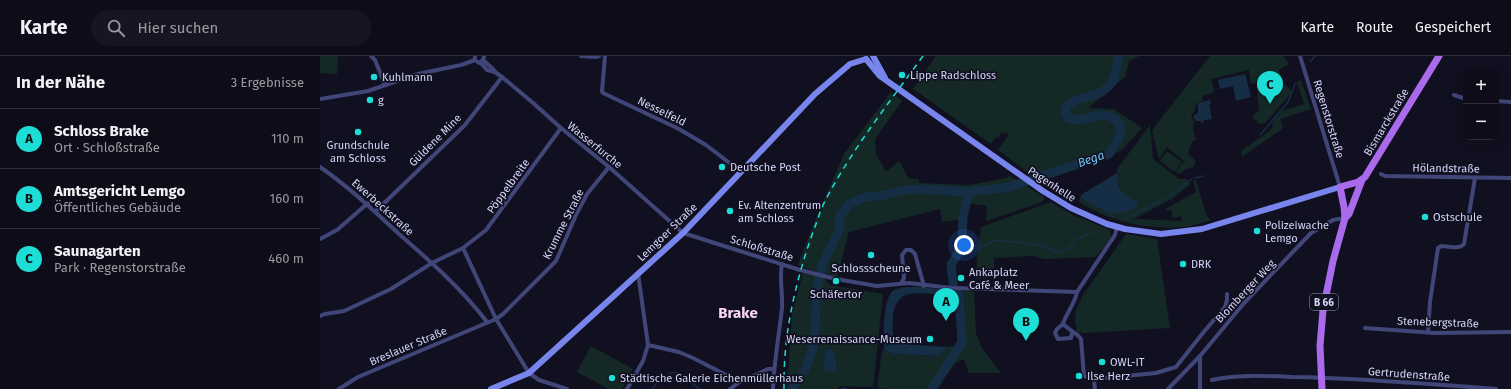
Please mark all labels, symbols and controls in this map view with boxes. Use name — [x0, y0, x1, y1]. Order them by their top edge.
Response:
search box — [91, 10, 371, 46]
text: Karte — [20, 16, 67, 39]
icon: search — [105, 17, 127, 39]
text: Hier suchen — [137, 19, 218, 37]
text: Karte — [1300, 19, 1334, 36]
text: Route — [1356, 19, 1393, 36]
text: Gespeichert — [1415, 19, 1491, 36]
map controls — [1463, 68, 1499, 140]
button: + — [1463, 68, 1499, 104]
place label: Lippe Radschloss — [910, 69, 996, 82]
marker: Lippe Radschloss — [897, 70, 907, 80]
place label: Kuhlmann — [382, 71, 433, 84]
pin: C — [1257, 71, 1283, 104]
text: In der Nähe — [16, 72, 105, 93]
marker: Kuhlmann — [369, 72, 379, 82]
text: 3 Ergebnisse — [231, 75, 304, 90]
street label: Regenstorstraße — [1310, 78, 1347, 160]
street label: Bismarckstraße — [1361, 86, 1412, 158]
place label: g — [378, 94, 384, 107]
street label: Nesselfeld — [635, 94, 688, 129]
marker: g — [365, 95, 375, 105]
button: − — [1463, 104, 1499, 140]
street label: Güldene Mine — [407, 112, 464, 169]
street label: Wasserfurche — [565, 119, 625, 171]
text: Schloss Brake — [54, 122, 149, 140]
marker: Grundschule am Schloss — [353, 127, 363, 137]
text: A — [25, 131, 33, 146]
text: 110 m — [271, 131, 304, 146]
place label: Grundschule am Schloss — [326, 139, 390, 165]
text: Ort · Schloßstraße — [54, 140, 160, 155]
water label: Bega — [1076, 148, 1106, 170]
street label: Pöppelbreite — [484, 157, 533, 216]
place label: Deutsche Post — [730, 161, 801, 174]
street label: Hölandstraße — [1412, 161, 1480, 176]
marker: Deutsche Post — [717, 162, 727, 172]
street label: Pagenhelle — [1025, 164, 1078, 205]
street label: Ewerbeckstraße — [349, 176, 416, 239]
text: Amtsgericht Lemgo — [54, 182, 185, 200]
street label: Krumme Straße — [540, 187, 587, 262]
text: B — [25, 191, 33, 206]
text: 160 m — [270, 191, 304, 206]
place label: Ev. Altenzentrum am Schloss — [738, 199, 821, 225]
text: Öffentliches Gebäude — [54, 200, 181, 215]
street label: Lemgoer Straße — [635, 201, 700, 264]
marker: Ev. Altenzentrum am Schloss — [725, 206, 735, 216]
place label: Ostschule — [1433, 211, 1482, 224]
marker: Ostschule — [1420, 212, 1430, 222]
place label: Polizeiwache Lemgo — [1265, 219, 1329, 245]
marker: Polizeiwache Lemgo — [1252, 226, 1262, 236]
street label: Schloßstraße — [729, 233, 795, 264]
your location — [954, 235, 974, 255]
text: Saunagarten — [54, 242, 141, 260]
marker: Schlossscheune — [866, 250, 876, 260]
text: C — [25, 251, 33, 266]
text: 460 m — [268, 251, 304, 266]
street label: Blomberger Weg — [1213, 257, 1278, 326]
place label: DRK — [1191, 258, 1212, 271]
marker: DRK — [1178, 259, 1188, 269]
text: Park · Regenstorstraße — [54, 260, 186, 275]
place label: Schlossscheune — [831, 262, 911, 275]
place label: Ankaplatz Café & Meer — [969, 266, 1030, 292]
marker: Ankaplatz Café & Meer — [956, 273, 966, 283]
marker: Schäfertor — [831, 276, 841, 286]
place label: Schäfertor — [810, 288, 863, 301]
pin: A — [933, 288, 959, 321]
road number: B 66 — [1310, 294, 1338, 310]
district label: Brake — [718, 304, 758, 322]
pin: B — [1013, 308, 1039, 341]
street label: Stenebergstraße — [1397, 315, 1479, 330]
street label: Breslauer Straße — [368, 324, 449, 369]
place label: Weserrenaissance-Museum — [786, 333, 922, 346]
marker: Weserrenaissance-Museum — [925, 334, 935, 344]
place label: OWL-IT — [1110, 356, 1145, 369]
marker: OWL-IT — [1097, 357, 1107, 367]
street label: Gertrudenstraße — [1367, 365, 1450, 384]
place label: Ilse Herz — [1087, 370, 1130, 383]
marker: Ilse Herz — [1074, 371, 1084, 381]
place label: Städtische Galerie Eichenmüllerhaus — [620, 372, 803, 385]
marker: Städtische Galerie Eichenmüllerhaus — [607, 373, 617, 383]

